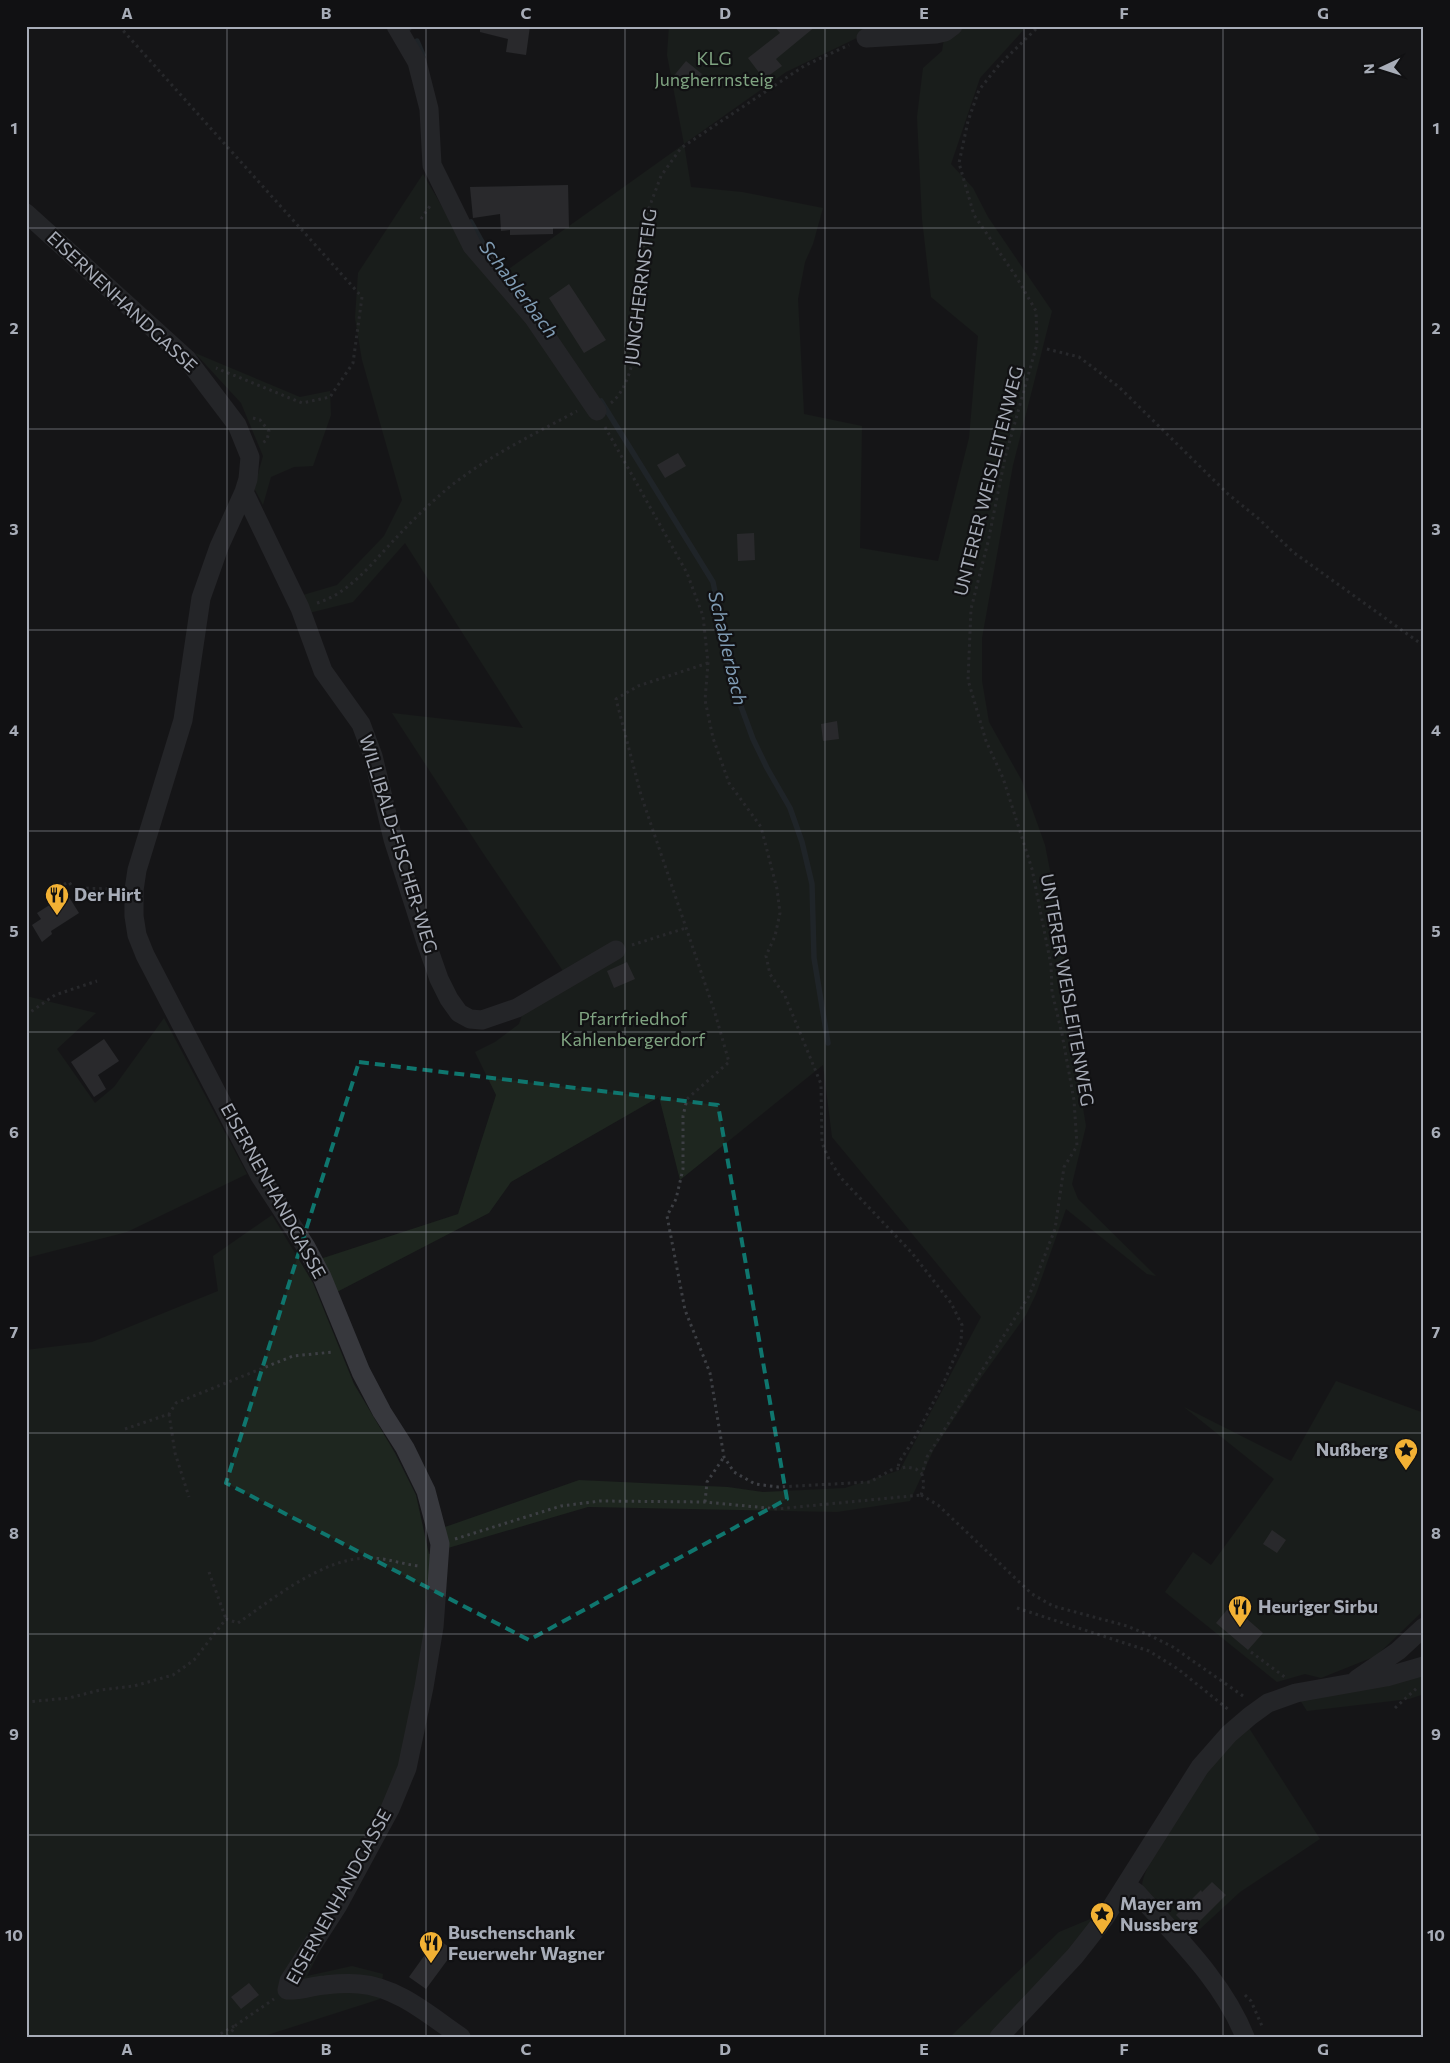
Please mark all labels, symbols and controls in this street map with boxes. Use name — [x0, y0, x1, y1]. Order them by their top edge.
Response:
text: A — [121, 3, 133, 22]
text: B — [321, 3, 332, 22]
text: C — [521, 3, 532, 22]
text: D — [719, 3, 731, 22]
text: E — [919, 3, 929, 22]
text: F — [1119, 3, 1129, 22]
text: G — [1317, 3, 1329, 22]
north arrow — [1358, 42, 1408, 92]
park label: KLG Jungherrnsteig — [654, 47, 774, 90]
text: N — [1360, 63, 1377, 75]
text: 1 — [10, 118, 18, 137]
text: 1 — [1432, 118, 1440, 137]
street label: JUNGHERRNSTEIG — [619, 207, 661, 367]
street label: EISERNENHANDGASSE — [43, 226, 202, 376]
water label: Schablerbach — [475, 235, 564, 342]
text: 2 — [9, 318, 19, 337]
text: 2 — [1431, 318, 1441, 337]
street label: UNTERER WEISLEITENWEG — [949, 364, 1027, 598]
text: 3 — [9, 519, 19, 538]
text: 3 — [1431, 519, 1441, 538]
water label: Schablerbach — [704, 589, 753, 707]
text: 4 — [9, 720, 19, 739]
text: 4 — [1431, 720, 1441, 739]
street label: WILLIBALD-FISCHER-WEG — [355, 732, 443, 956]
street label: UNTERER WEISLEITENWEG — [1037, 872, 1099, 1108]
restaurant icon: Der Hirt — [44, 882, 70, 916]
place label: Der Hirt — [74, 883, 141, 905]
text: 5 — [9, 921, 19, 940]
text: 5 — [1431, 921, 1441, 940]
park label: Pfarrfriedhof Kahlenbergerdorf — [561, 1007, 706, 1050]
street label: EISERNENHANDGASSE — [217, 1099, 331, 1282]
text: 6 — [9, 1122, 19, 1141]
text: 6 — [1431, 1122, 1441, 1141]
text: 7 — [10, 1322, 19, 1341]
text: 7 — [1432, 1322, 1441, 1341]
place icon: Nußberg — [1393, 1437, 1419, 1471]
place label: Nußberg — [1316, 1438, 1388, 1460]
text: 8 — [9, 1523, 19, 1542]
text: 8 — [1431, 1523, 1441, 1542]
restaurant icon: Heuriger Sirbu — [1227, 1594, 1253, 1628]
place label: Heuriger Sirbu — [1258, 1595, 1378, 1617]
text: 9 — [9, 1724, 19, 1743]
text: 9 — [1431, 1724, 1441, 1743]
street label: EISERNENHANDGASSE — [281, 1805, 395, 1988]
place label: Mayer am Nussberg — [1120, 1892, 1201, 1935]
place icon: Mayer am Nussberg — [1089, 1901, 1115, 1935]
place label: Buschenschank Feuerwehr Wagner — [448, 1921, 605, 1964]
text: 10 — [5, 1925, 23, 1944]
text: 10 — [1427, 1925, 1445, 1944]
restaurant icon: Buschenschank Feuerwehr Wagner — [418, 1930, 444, 1964]
text: A — [121, 2039, 133, 2058]
text: B — [321, 2039, 332, 2058]
text: C — [521, 2039, 532, 2058]
text: D — [719, 2039, 731, 2058]
text: E — [919, 2039, 929, 2058]
text: F — [1119, 2039, 1129, 2058]
text: G — [1317, 2039, 1329, 2058]

